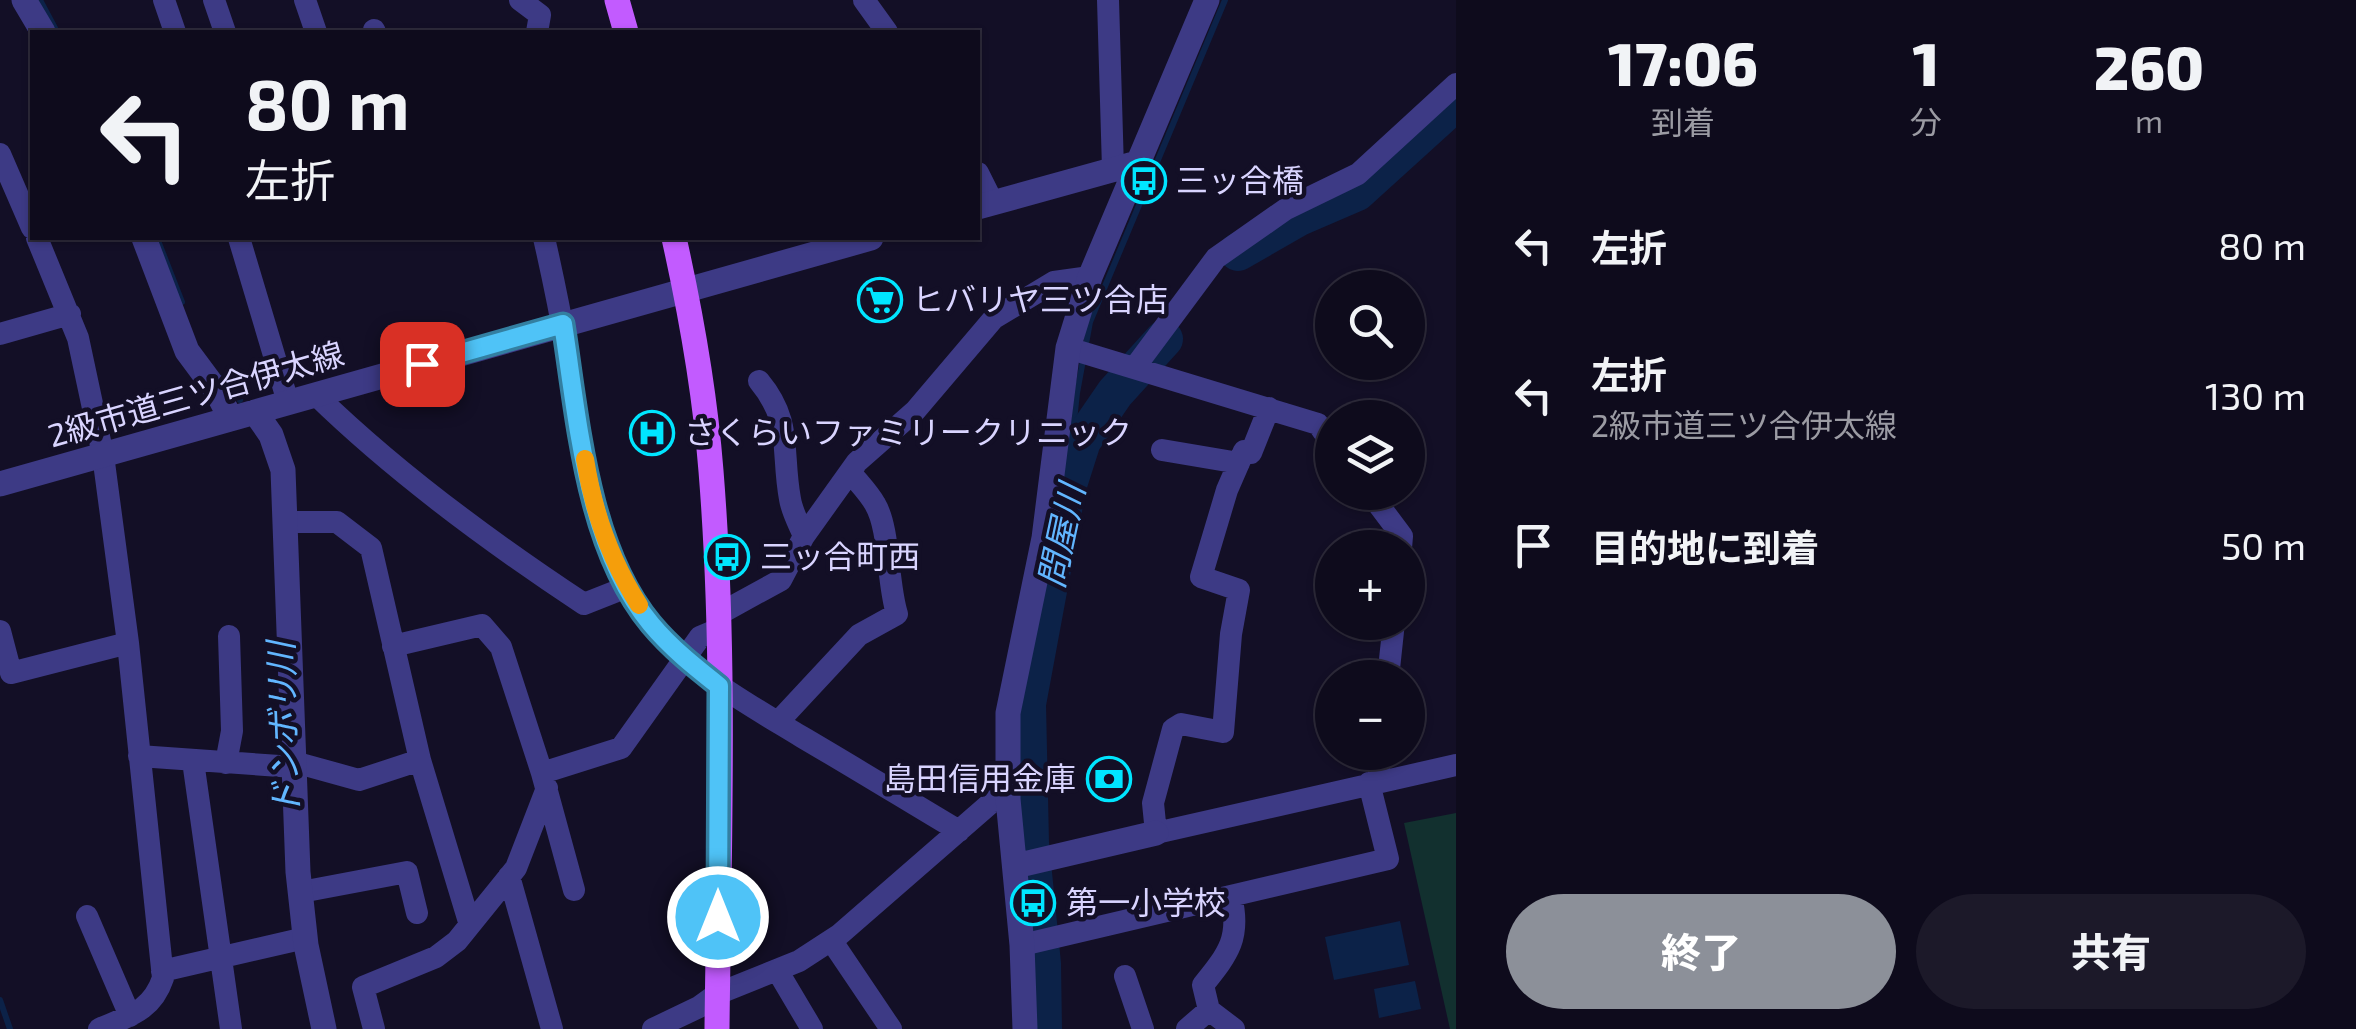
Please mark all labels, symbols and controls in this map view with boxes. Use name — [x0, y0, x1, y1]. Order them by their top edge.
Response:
text: 17:06 — [1608, 26, 1758, 98]
text: 1 — [1912, 26, 1939, 98]
text: 260 — [2094, 30, 2204, 102]
text: 80 m — [245, 60, 410, 144]
icon: left — [80, 70, 210, 200]
text: m — [2135, 101, 2163, 139]
text: 到着 — [1651, 102, 1715, 140]
text: 分 — [1910, 102, 1942, 140]
text: 左折 — [245, 152, 335, 206]
bus stop icon: 三ッ合橋 — [1121, 158, 1167, 204]
place label: 三ッ合橋 — [1176, 160, 1304, 198]
icon: left — [1506, 218, 1561, 273]
text: 80 m — [2218, 222, 2306, 268]
text: 左折 — [1591, 224, 1667, 270]
map controls — [1315, 270, 1425, 770]
button: search — [1315, 270, 1425, 380]
supermarket icon: ヒバリヤ三ツ合店 — [857, 277, 903, 323]
place label: ヒバリヤ三ツ合店 — [912, 279, 1168, 317]
pin — [380, 322, 465, 407]
street label: 2級市道三ツ合伊太線 — [43, 333, 348, 454]
icon: arrive — [395, 337, 450, 392]
text: 左折 — [1591, 351, 1667, 397]
icon: left — [1506, 368, 1561, 423]
text: 130 m — [2205, 372, 2306, 418]
button: layers — [1315, 400, 1425, 510]
text: 2級市道三ツ合伊太線 — [1591, 405, 1897, 443]
hospital icon: さくらいファミリークリニック — [629, 410, 675, 456]
place label: さくらいファミリークリニック — [684, 412, 1132, 450]
water label: 問屋川 — [1029, 476, 1092, 591]
icon: arrive — [1506, 518, 1561, 573]
text: 50 m — [2221, 522, 2306, 568]
text: 目的地に到着 — [1591, 524, 1819, 570]
button: + — [1315, 530, 1425, 640]
bus stop icon: 三ッ合町西 — [704, 534, 750, 580]
place label: 三ッ合町西 — [760, 536, 920, 574]
water label: ドンボリ川 — [258, 637, 306, 817]
button: − — [1315, 660, 1425, 770]
bank icon: 島田信用金庫 — [1086, 756, 1132, 802]
place label: 島田信用金庫 — [884, 758, 1076, 796]
position arrow — [666, 865, 770, 969]
bus stop icon: 第一小学校 — [1010, 880, 1056, 926]
place label: 第一小学校 — [1066, 882, 1226, 920]
button: 終了 — [1506, 894, 1896, 1009]
button: 共有 — [1916, 894, 2306, 1009]

